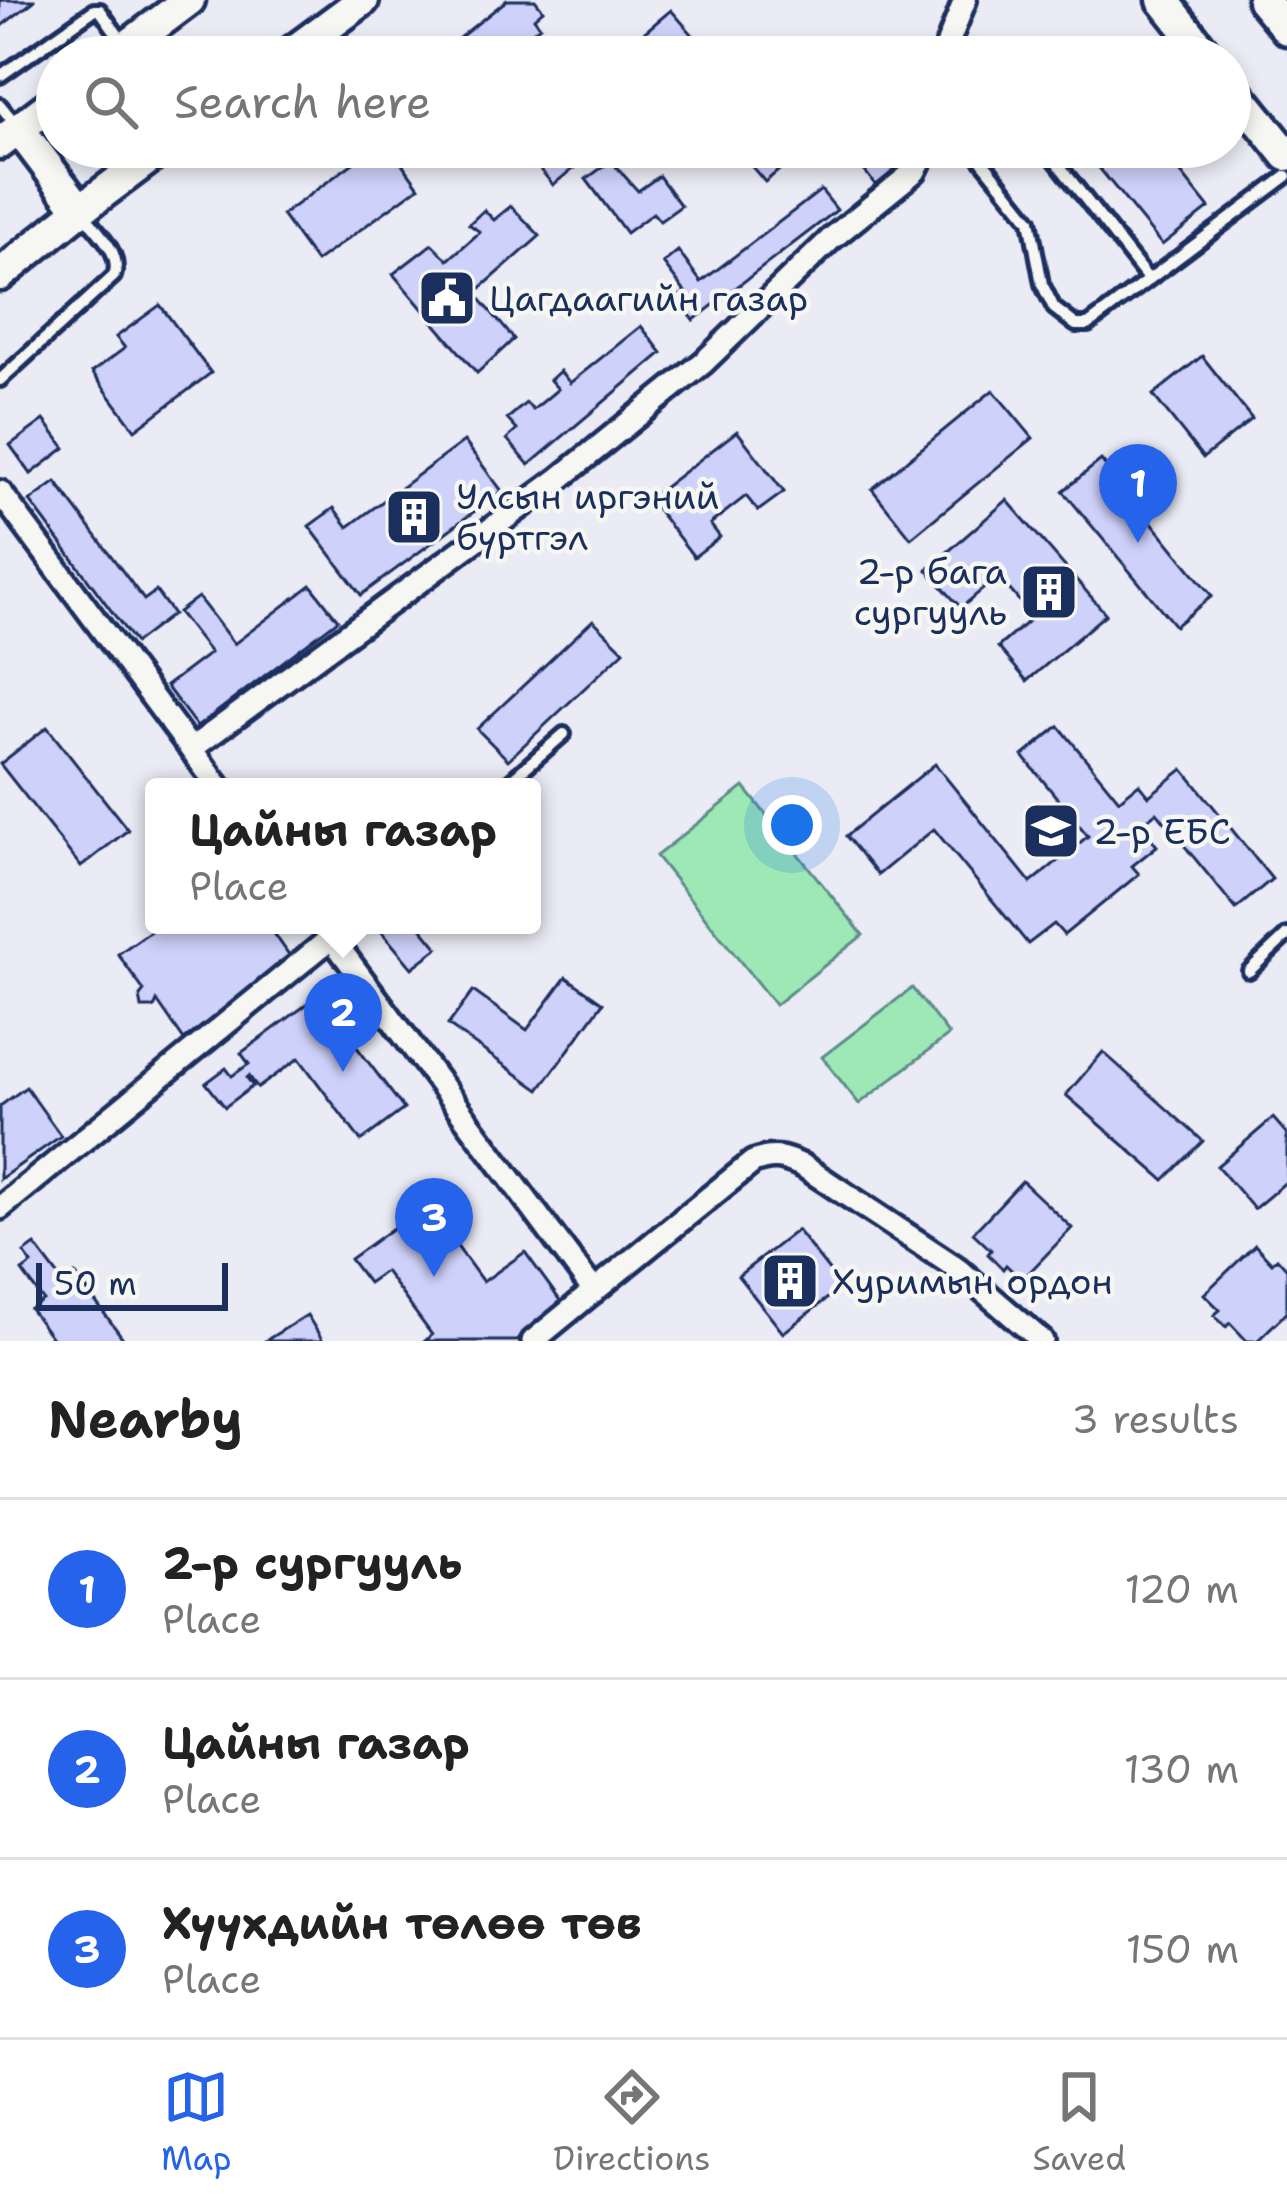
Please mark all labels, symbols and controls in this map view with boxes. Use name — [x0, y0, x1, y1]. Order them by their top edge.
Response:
search box — [36, 36, 1251, 168]
icon: search — [78, 69, 144, 135]
text: Search here — [174, 72, 431, 132]
public building icon: Цагдаагийн газар — [416, 267, 478, 329]
place label: Цагдаагийн газар — [489, 274, 808, 323]
pin: 1 — [1099, 444, 1177, 543]
place label: Улсын иргэний бүртгэл — [456, 472, 719, 562]
building icon: Улсын иргэний бүртгэл — [383, 486, 445, 548]
place label: 2-р бага сургууль — [854, 547, 1007, 637]
building icon: 2-р бага сургууль — [1018, 561, 1080, 623]
popup — [145, 778, 541, 934]
your location — [762, 795, 822, 855]
text: Цайны газар — [189, 800, 497, 860]
school or university icon: 2-р ЕБС — [1020, 800, 1082, 862]
place label: 2-р ЕБС — [1093, 807, 1231, 856]
text: Place — [189, 860, 289, 912]
pin: 2 — [304, 973, 382, 1072]
pin: 3 — [395, 1178, 473, 1277]
building icon: Хуримын ордон — [759, 1250, 821, 1312]
scale bar — [36, 1257, 228, 1310]
place label: Хуримын ордон — [832, 1257, 1113, 1306]
text: 50 m — [54, 1261, 137, 1306]
text: Nearby — [48, 1385, 243, 1453]
text: 3 results — [1072, 1393, 1239, 1445]
text: 2-р сургууль — [162, 1533, 462, 1593]
text: 1 — [78, 1563, 96, 1615]
text: 120 m — [1124, 1563, 1239, 1615]
text: Place — [162, 1593, 261, 1645]
text: Цайны газар — [162, 1713, 470, 1773]
text: 2 — [73, 1743, 101, 1795]
text: 130 m — [1124, 1743, 1239, 1795]
text: Place — [162, 1773, 261, 1825]
text: Хүүхдийн төлөө төв — [162, 1893, 641, 1953]
text: 3 — [73, 1923, 101, 1975]
text: 150 m — [1126, 1923, 1239, 1975]
text: Place — [162, 1953, 261, 2005]
tab: Map — [161, 2064, 232, 2181]
tab: Directions — [553, 2064, 711, 2181]
tab: Saved — [1032, 2064, 1126, 2181]

